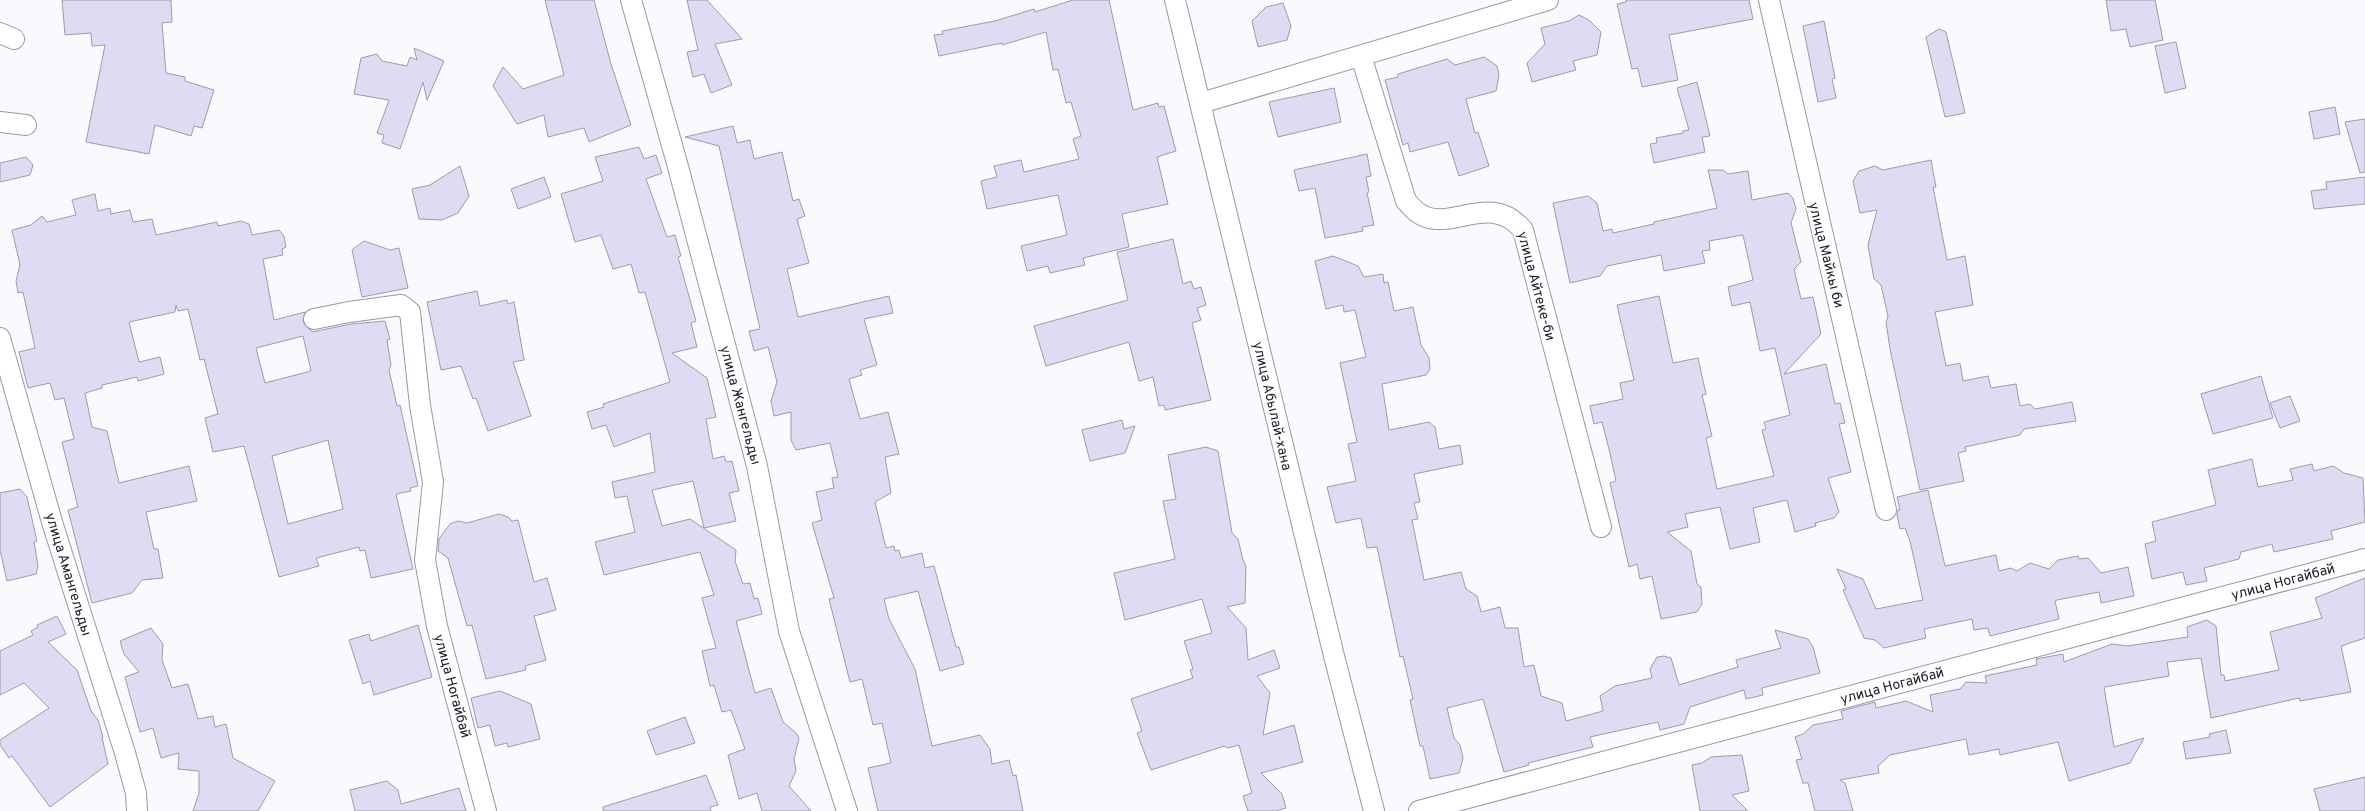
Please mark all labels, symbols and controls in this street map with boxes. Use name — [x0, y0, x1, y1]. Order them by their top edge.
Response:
street label: улица Майкы би — [1804, 201, 1847, 310]
street label: улица Айтеке-би — [1513, 230, 1558, 343]
street label: улица Абылай-хана — [1248, 340, 1295, 472]
street label: улица Жангельды — [715, 344, 764, 467]
street label: улица Амангельды — [41, 511, 94, 638]
street label: улица Ногайбай — [2230, 560, 2337, 604]
street label: улица Ногайбай — [430, 633, 474, 740]
street label: улица Ногайбай — [1839, 664, 1946, 708]

